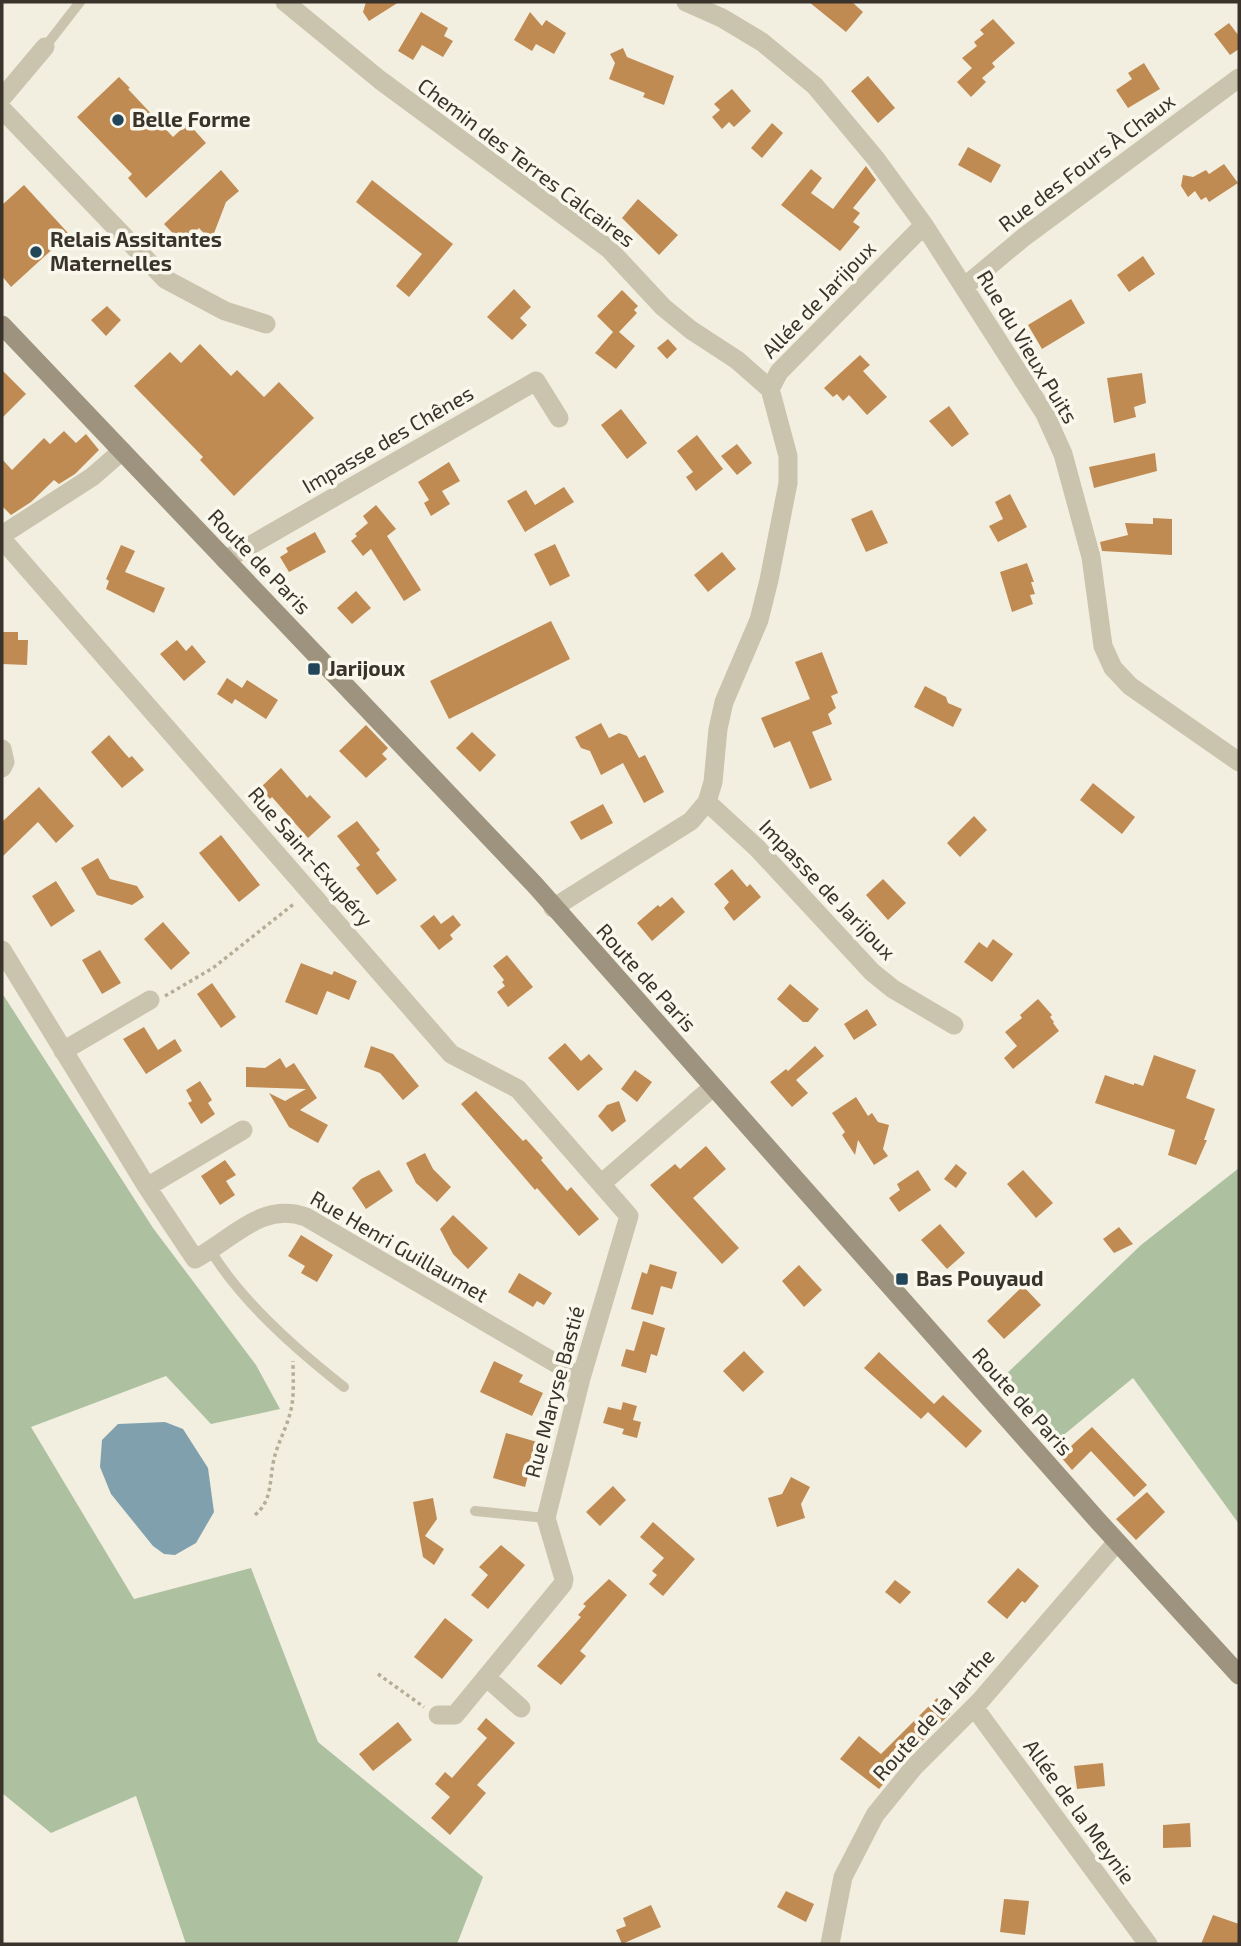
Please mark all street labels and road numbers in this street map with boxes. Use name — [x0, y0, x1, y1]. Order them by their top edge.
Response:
street label: Chemin des Terres Calcaires — [413, 72, 640, 252]
street label: Rue des Fours À Chaux — [993, 88, 1179, 236]
street label: Allée de Jarijoux — [756, 235, 881, 363]
street label: Rue du Vieux Puits — [973, 265, 1084, 427]
street label: Impasse des Chênes — [297, 380, 477, 498]
street label: Route de Paris — [204, 503, 317, 619]
street label: Rue Saint-Exupéry — [244, 781, 379, 931]
street label: Impasse de Jarijoux — [754, 814, 901, 965]
street label: Route de Paris — [592, 918, 702, 1036]
street label: Rue Henri Guillaumet — [307, 1185, 493, 1307]
street label: Rue Maryse Bastié — [519, 1303, 588, 1480]
street label: Route de Paris — [968, 1342, 1078, 1460]
street label: Route de la Jarthe — [867, 1643, 999, 1785]
street label: Allée de la Meynie — [1019, 1734, 1141, 1888]

